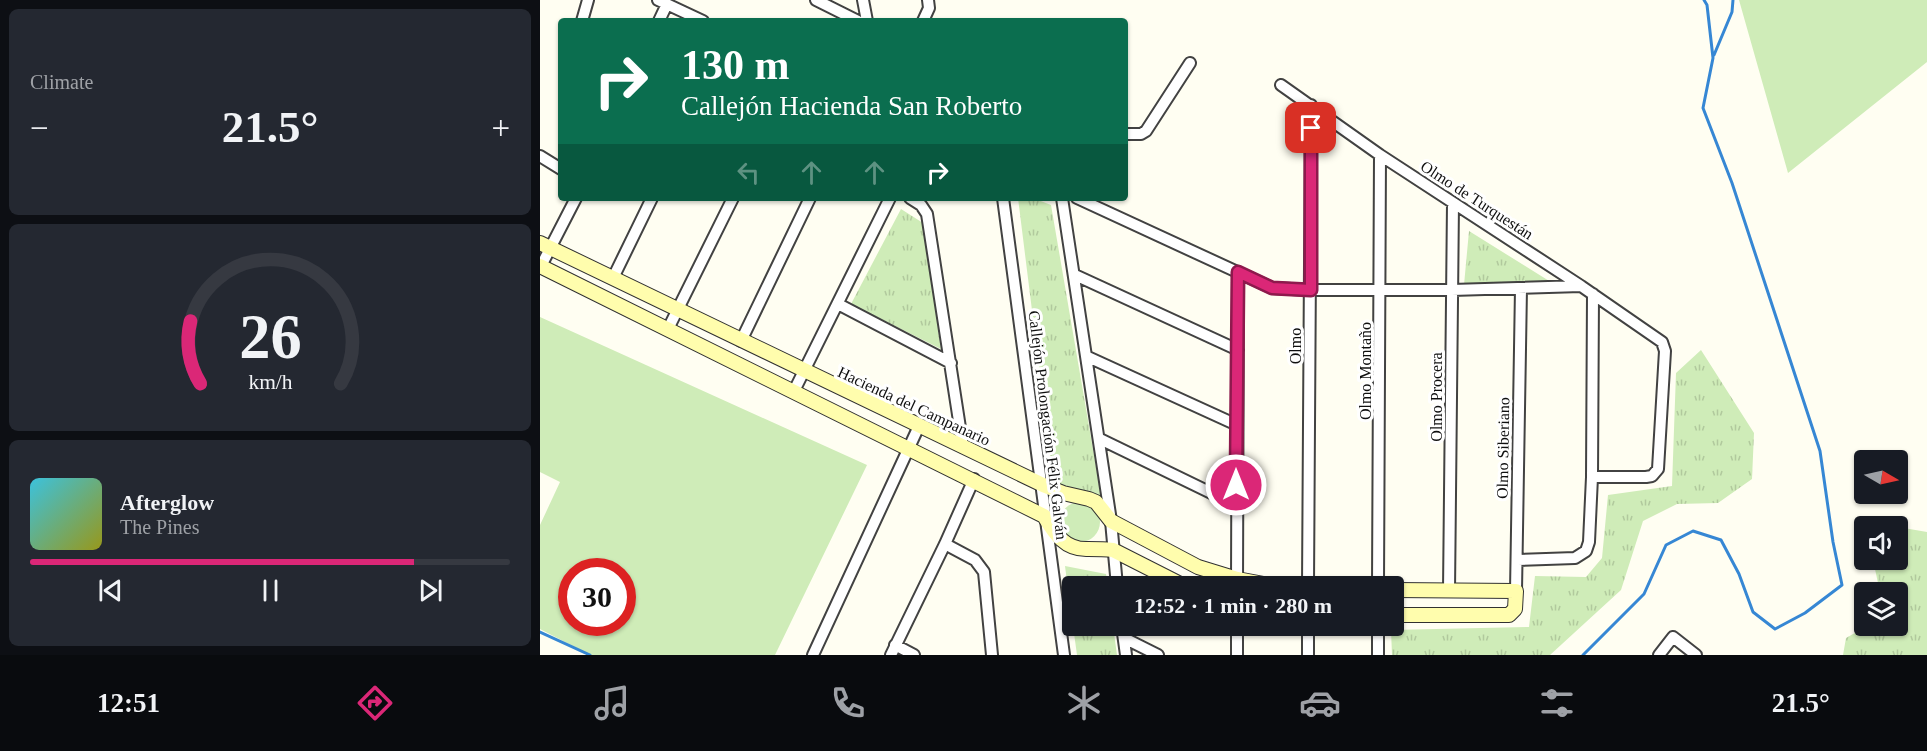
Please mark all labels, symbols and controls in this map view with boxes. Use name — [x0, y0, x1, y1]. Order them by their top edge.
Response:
icon: right — [582, 42, 660, 120]
text: 130 m — [681, 42, 790, 88]
text: Climate — [30, 71, 93, 93]
text: Callejón Hacienda San Roberto — [681, 91, 1022, 121]
text: 21.5° — [222, 102, 318, 152]
pin — [1285, 102, 1336, 153]
text: − — [30, 110, 49, 146]
text: + — [491, 110, 510, 146]
icon: arrive — [1294, 111, 1327, 144]
icon: left — [732, 156, 765, 189]
icon: ahead — [795, 156, 828, 189]
icon: ahead — [858, 156, 891, 189]
icon: right — [921, 156, 954, 189]
street label: Olmo de Turquestán — [1417, 157, 1536, 244]
text: 26 — [239, 303, 301, 372]
street label: Callejón Prolongación Félix Galván — [1025, 310, 1070, 541]
street label: Olmo Montaño — [1357, 322, 1374, 420]
street label: Olmo — [1287, 328, 1304, 364]
street label: Olmo Procera — [1428, 352, 1445, 442]
street label: Hacienda del Campanario — [835, 363, 993, 450]
text: km/h — [248, 371, 292, 395]
street label: Olmo Siberiano — [1494, 397, 1512, 499]
north arrow — [1854, 450, 1908, 504]
map controls — [1854, 450, 1908, 636]
position arrow — [1204, 453, 1268, 517]
text: Afterglow — [120, 490, 214, 515]
text: The Pines — [120, 516, 199, 538]
button: sound — [1854, 516, 1908, 570]
speed limit sign: 30 — [558, 558, 636, 636]
icon: previous — [94, 574, 127, 607]
icon: pause — [254, 574, 287, 607]
icon: next — [414, 574, 447, 607]
button: layers — [1854, 582, 1908, 636]
text: 12:52 · 1 min · 280 m — [1134, 593, 1332, 618]
icon: directions — [354, 682, 396, 724]
icon: music — [591, 682, 633, 724]
icon: phone — [827, 682, 869, 724]
icon: climate — [1063, 682, 1105, 724]
icon: car — [1299, 682, 1341, 724]
icon: filters — [1536, 682, 1578, 724]
text: 12:51 — [97, 688, 160, 718]
text: 21.5° — [1772, 688, 1830, 718]

